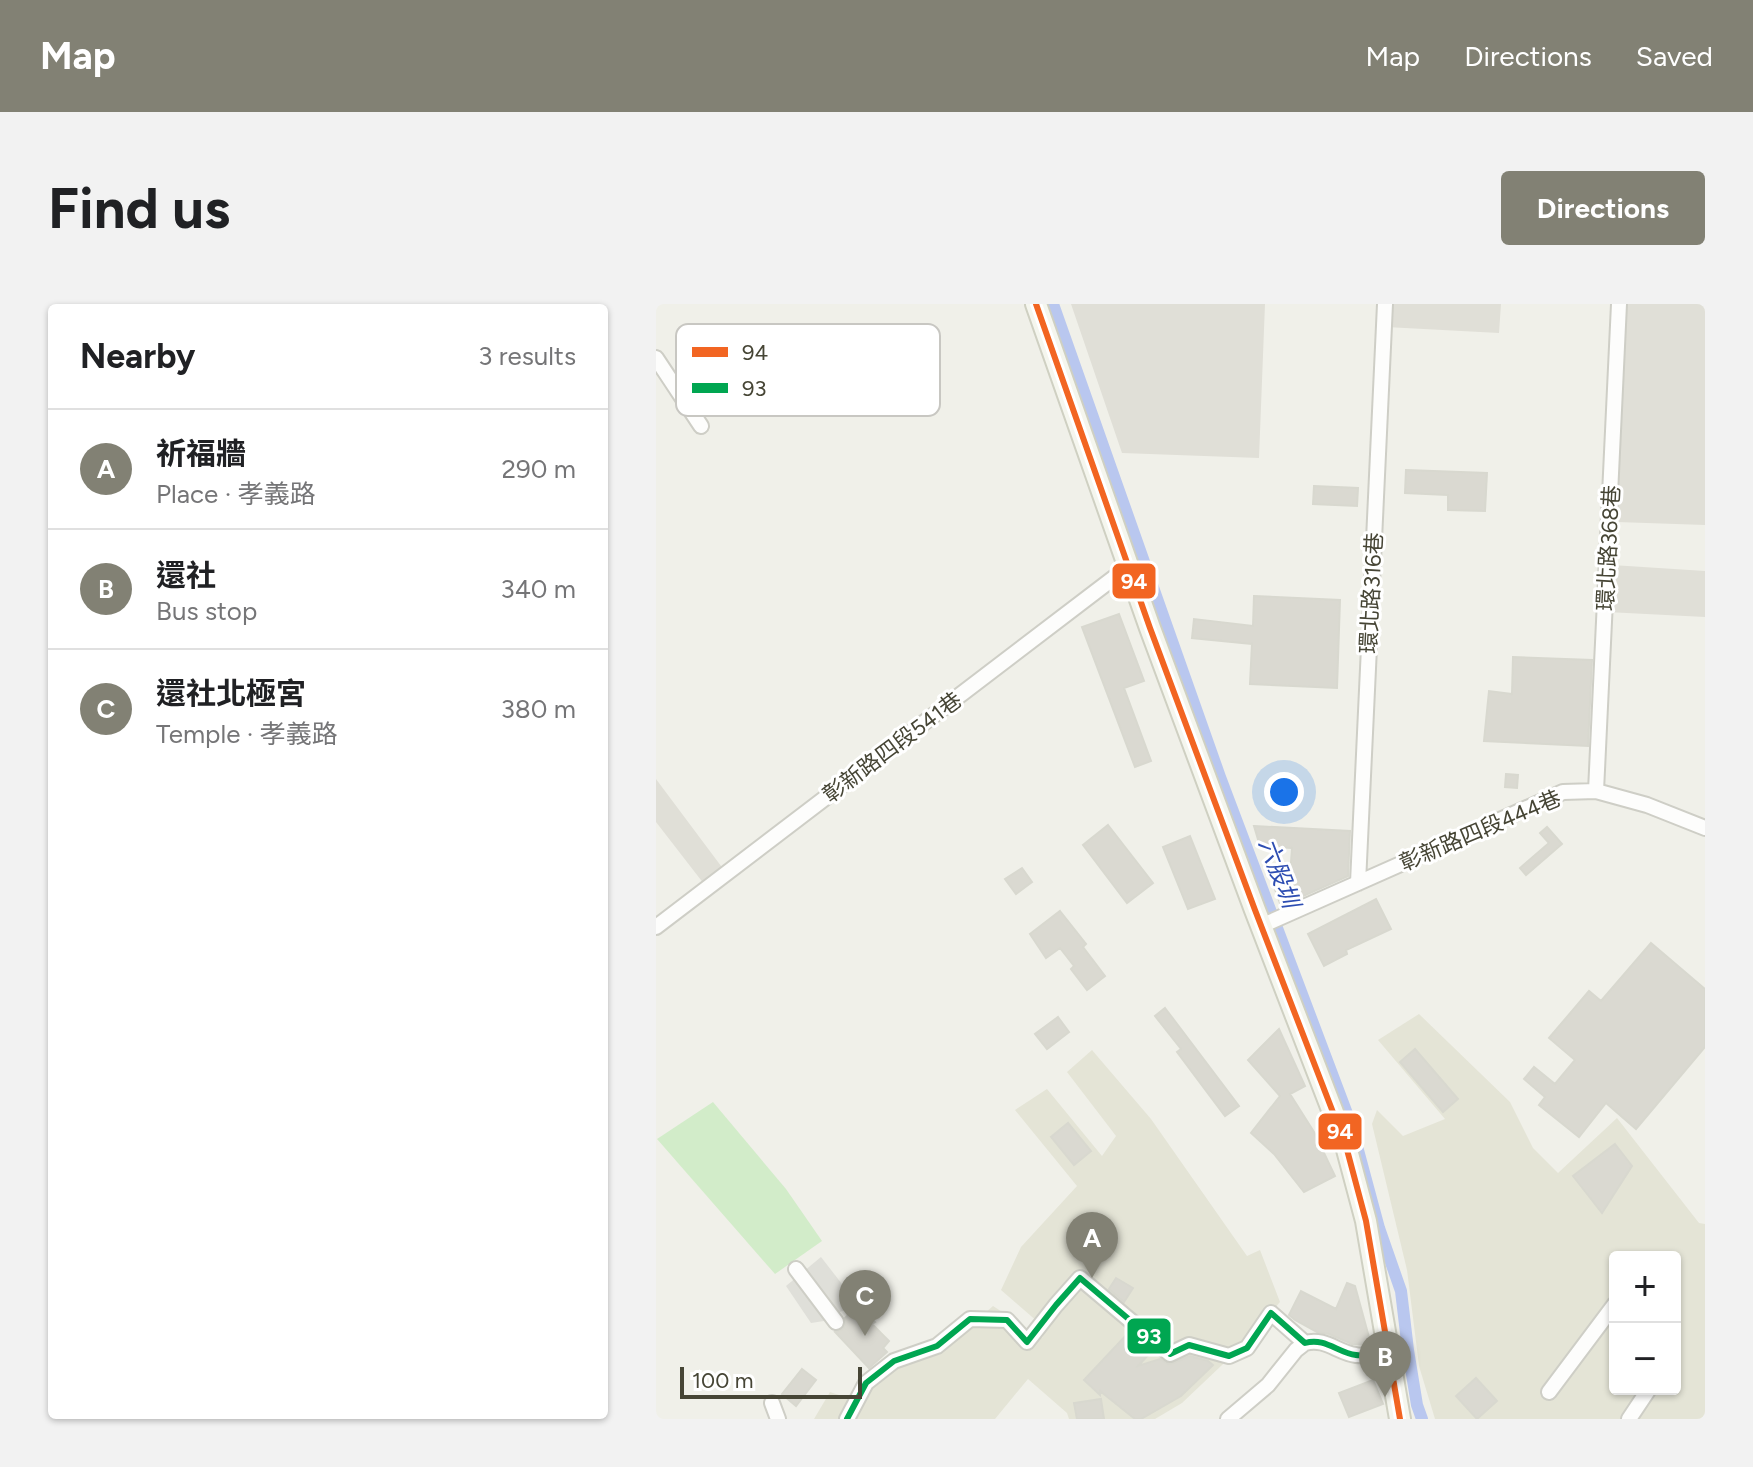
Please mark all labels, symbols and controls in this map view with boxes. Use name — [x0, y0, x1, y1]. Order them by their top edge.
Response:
text: Map — [40, 33, 116, 79]
text: Map — [1366, 39, 1420, 73]
text: Directions — [1464, 39, 1592, 73]
text: Saved — [1636, 39, 1713, 73]
button: Directions — [1501, 171, 1705, 245]
text: Find us — [48, 175, 230, 242]
legend — [676, 324, 940, 416]
text: Nearby — [80, 336, 195, 377]
text: 94 — [742, 339, 768, 366]
text: 3 results — [478, 340, 576, 372]
text: 93 — [742, 375, 766, 402]
text: 祈福牆 — [156, 435, 246, 472]
text: A — [97, 453, 115, 485]
text: 290 m — [502, 453, 576, 485]
text: Place · 孝義路 — [156, 478, 316, 510]
street label: 環北路368巷 — [1592, 484, 1625, 612]
street label: 環北路316巷 — [1355, 532, 1388, 654]
text: 還社 — [156, 557, 216, 594]
line badge: 94 — [1111, 562, 1157, 600]
text: 94 — [1121, 568, 1147, 595]
text: B — [98, 573, 114, 605]
text: 340 m — [500, 573, 576, 605]
text: Bus stop — [156, 595, 257, 627]
text: 還社北極宮 — [156, 675, 306, 712]
street label: 彰新路四段541巷 — [817, 686, 967, 809]
text: C — [97, 693, 115, 725]
text: 380 m — [501, 693, 576, 725]
text: Temple · 孝義路 — [156, 718, 338, 750]
your location — [1264, 772, 1304, 812]
street label: 彰新路四段444巷 — [1395, 784, 1565, 877]
water label: 六股圳 — [1253, 834, 1307, 914]
line badge: 94 — [1317, 1112, 1363, 1151]
text: 94 — [1327, 1118, 1353, 1145]
pin: A — [1066, 1212, 1118, 1278]
map controls — [1609, 1251, 1681, 1395]
button: + — [1609, 1251, 1681, 1323]
pin: C — [839, 1270, 891, 1336]
line badge: 93 — [1126, 1317, 1172, 1355]
text: 93 — [1137, 1323, 1162, 1350]
button: − — [1609, 1323, 1681, 1395]
pin: B — [1359, 1331, 1411, 1397]
scale bar — [680, 1363, 862, 1399]
text: 100 m — [692, 1367, 753, 1394]

